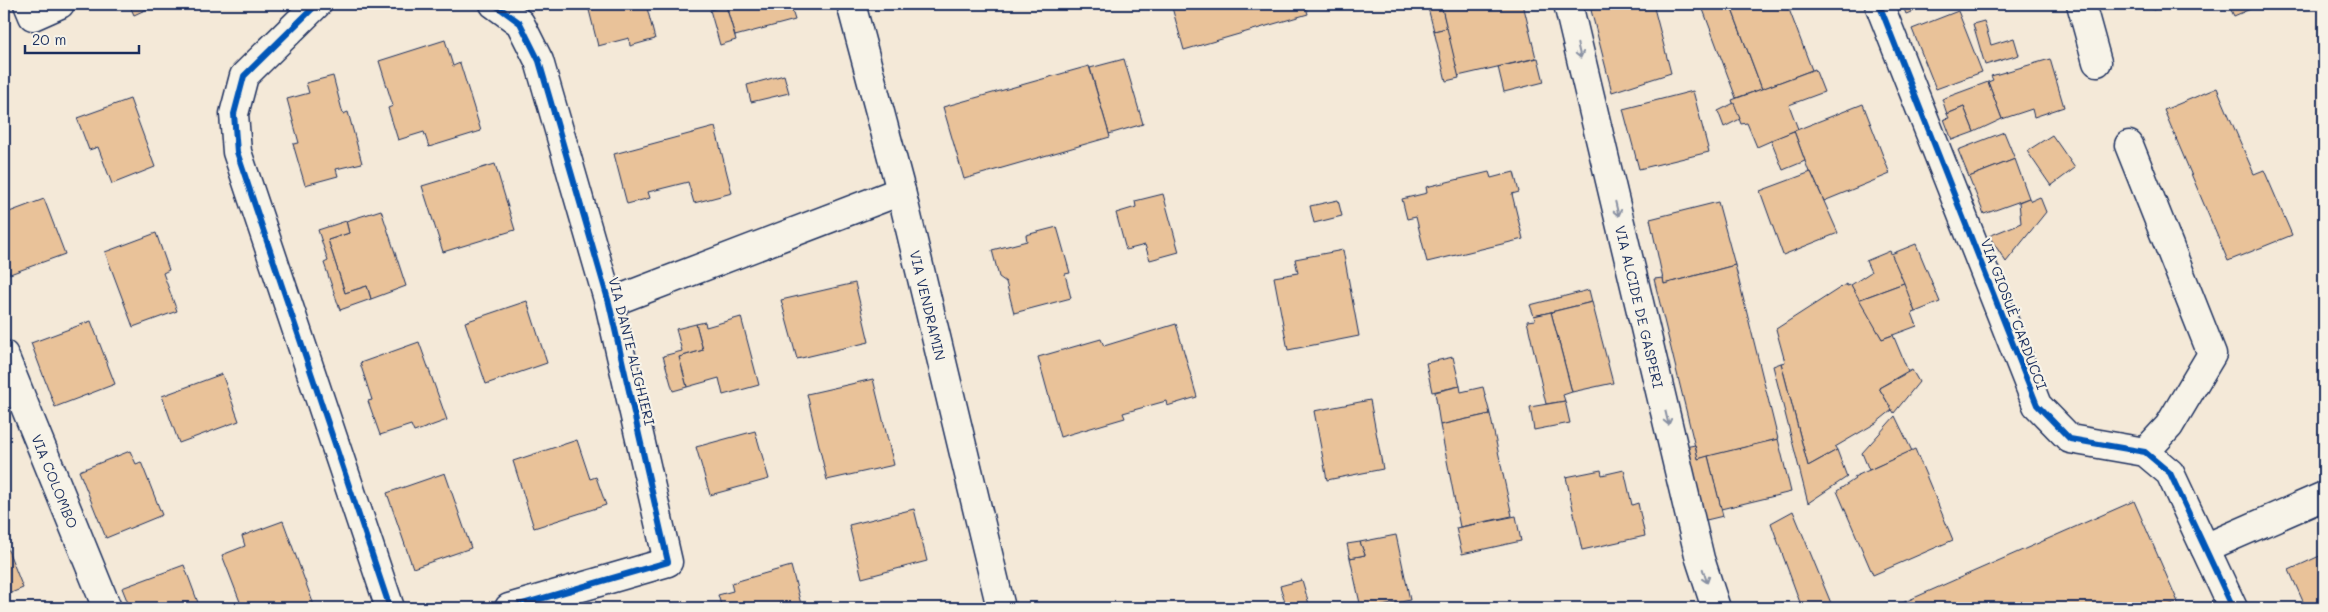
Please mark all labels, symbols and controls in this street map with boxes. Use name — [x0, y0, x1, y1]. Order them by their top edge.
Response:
scale bar — [25, 22, 139, 54]
text: 20 m — [32, 29, 66, 49]
one-way arrow — [1575, 43, 1584, 59]
one-way arrow — [1613, 201, 1622, 217]
street label: VIA ALCIDE DE GASPERI — [1611, 223, 1668, 390]
street label: VIA GIOSUÈ CARDUCCI — [1976, 236, 2052, 392]
street label: VIA VENDRAMIN — [906, 248, 951, 362]
street label: VIA DANTE ALIGHIERI — [604, 275, 660, 427]
one-way arrow — [1663, 410, 1672, 426]
street label: VIA COLOMBO — [28, 431, 83, 531]
one-way arrow — [1701, 568, 1711, 584]

